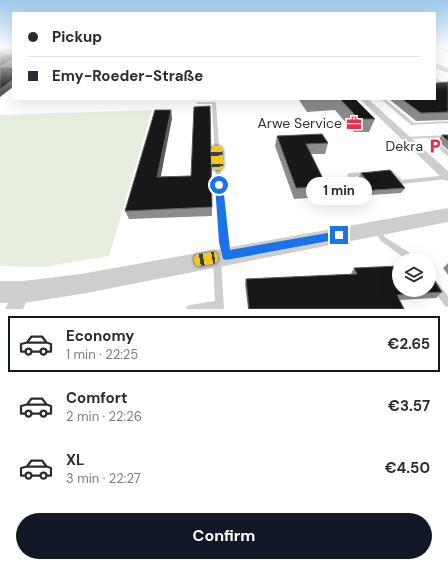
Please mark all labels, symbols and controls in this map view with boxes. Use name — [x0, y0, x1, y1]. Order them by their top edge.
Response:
text: Pickup — [52, 27, 102, 47]
text: Emy-Roeder-Straße — [52, 66, 203, 86]
place label: Arwe Service — [257, 114, 342, 132]
office icon: Arwe Service — [345, 114, 363, 132]
place label: Dekra — [386, 137, 423, 155]
parking icon: Dekra — [426, 137, 444, 155]
car — [210, 146, 224, 170]
route start — [210, 176, 228, 194]
callout: 1 min — [306, 177, 372, 205]
text: 1 min — [323, 182, 355, 199]
route end — [330, 226, 348, 244]
car — [193, 251, 219, 267]
map controls — [392, 253, 436, 297]
button: layers — [392, 253, 436, 297]
icon: car — [18, 326, 54, 362]
text: Economy — [66, 326, 134, 346]
text: €2.65 — [388, 334, 430, 354]
text: 1 min · 22:25 — [66, 346, 138, 363]
icon: car — [18, 388, 54, 424]
text: Comfort — [66, 388, 127, 408]
text: €3.57 — [388, 396, 430, 416]
text: 2 min · 22:26 — [66, 408, 142, 425]
icon: car — [18, 450, 54, 486]
text: XL — [66, 450, 84, 470]
text: €4.50 — [385, 458, 430, 478]
text: 3 min · 22:27 — [66, 470, 141, 487]
button: Confirm — [16, 513, 432, 559]

